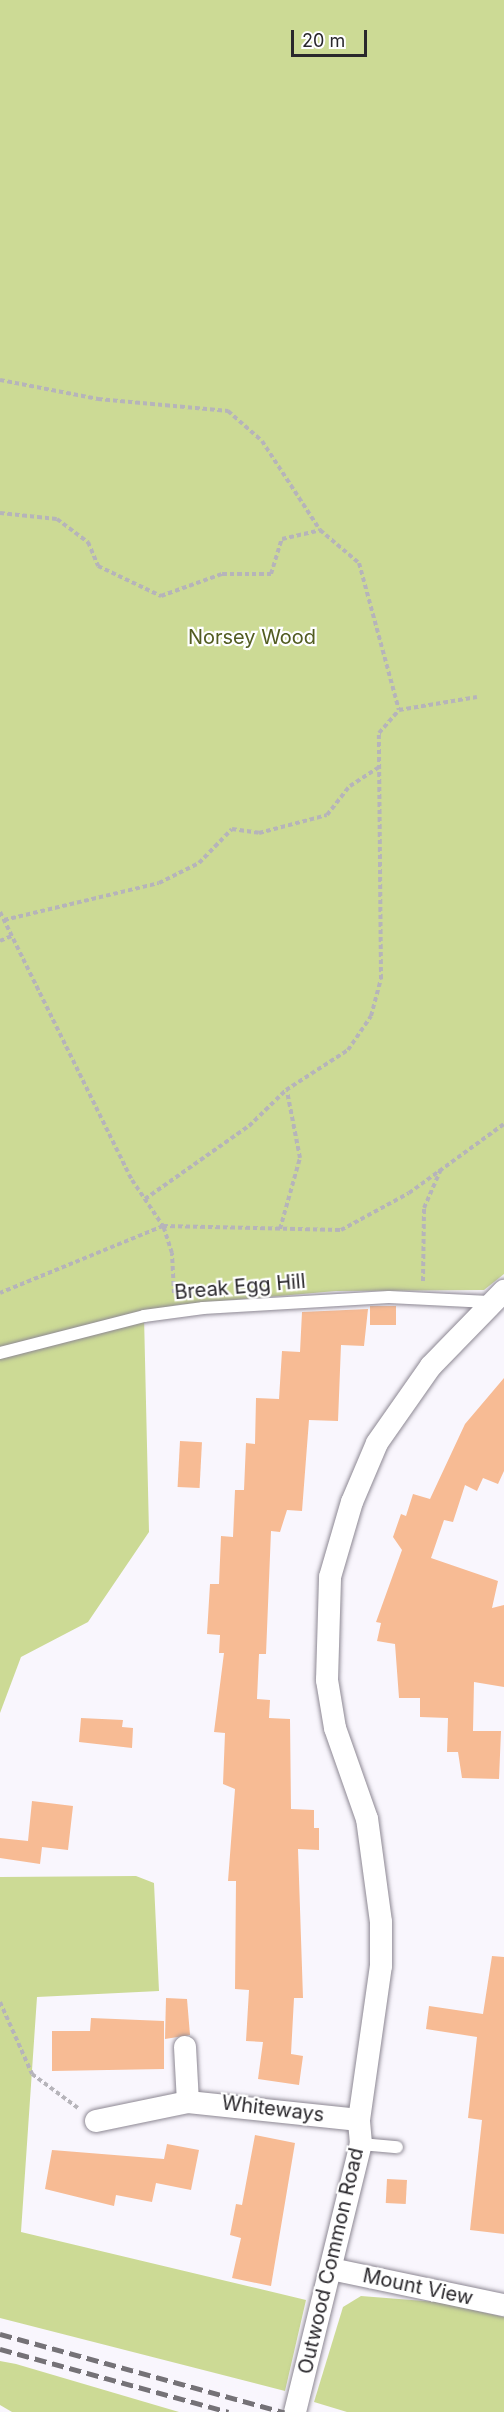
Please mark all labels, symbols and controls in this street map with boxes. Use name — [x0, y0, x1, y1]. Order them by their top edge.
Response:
scale bar — [294, 18, 370, 56]
text: 20 m — [302, 30, 345, 51]
park label: Norsey Wood — [188, 625, 316, 649]
street label: Break Egg Hill — [173, 1269, 307, 1305]
street label: Whiteways — [220, 2091, 326, 2127]
street label: Outwood Common Road — [293, 2146, 369, 2376]
street label: Mount View — [361, 2264, 475, 2310]

